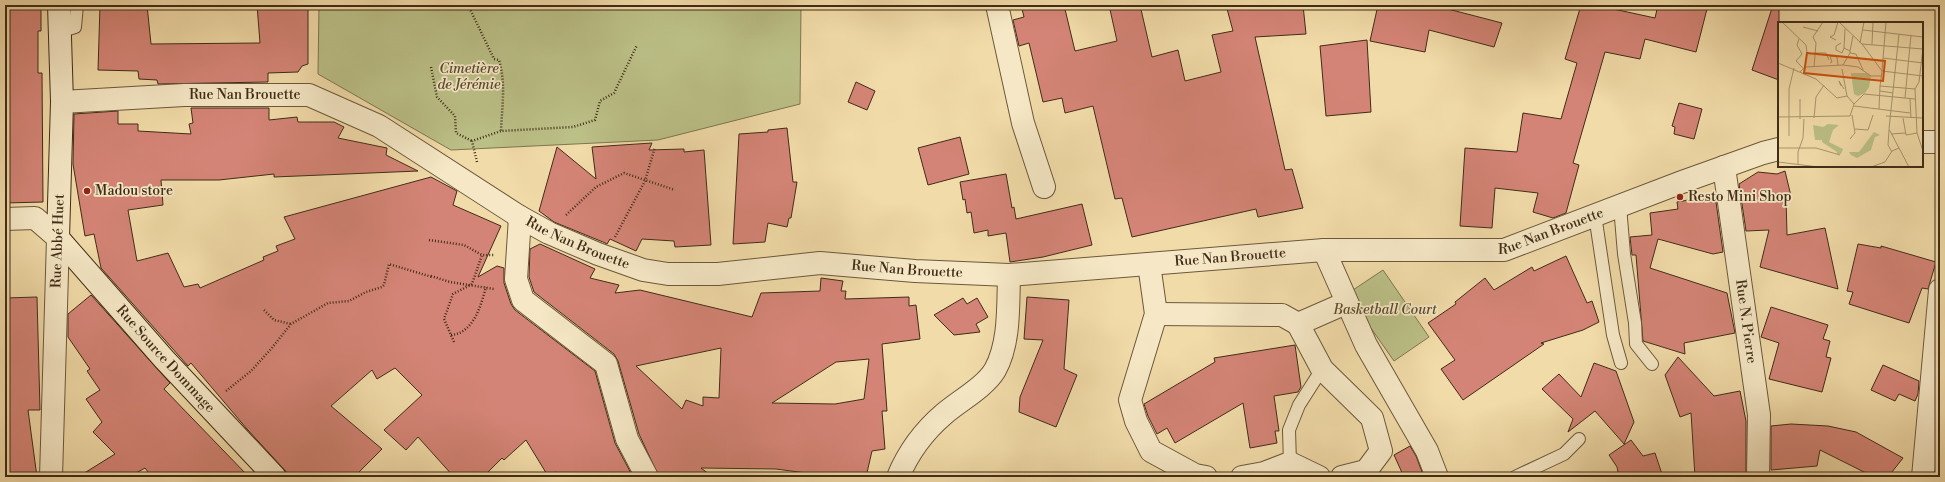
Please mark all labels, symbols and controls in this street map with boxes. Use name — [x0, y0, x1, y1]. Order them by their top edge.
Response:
inset map — [1778, 22, 1923, 167]
park label: Cimetière de Jérémie — [437, 60, 501, 94]
street label: Rue Nan Brouette — [189, 86, 301, 104]
place label: Madou store — [95, 182, 173, 200]
marker: Madou store — [82, 186, 92, 196]
place label: Resto Mini Shop — [1688, 188, 1792, 206]
marker: Resto Mini Shop — [1675, 192, 1685, 202]
street label: Rue Abbé Huet — [47, 194, 69, 288]
street label: Rue Nan Brouette — [1498, 204, 1606, 259]
street label: Rue Nan Brouette — [522, 213, 632, 273]
street label: Rue Nan Brouette — [1174, 244, 1287, 271]
street label: Rue Nan Brouette — [851, 257, 963, 282]
street label: Rue N. Pierre — [1731, 278, 1761, 365]
park label: Basketball Court — [1332, 301, 1437, 319]
street label: Rue Source Dommage — [112, 302, 219, 417]

